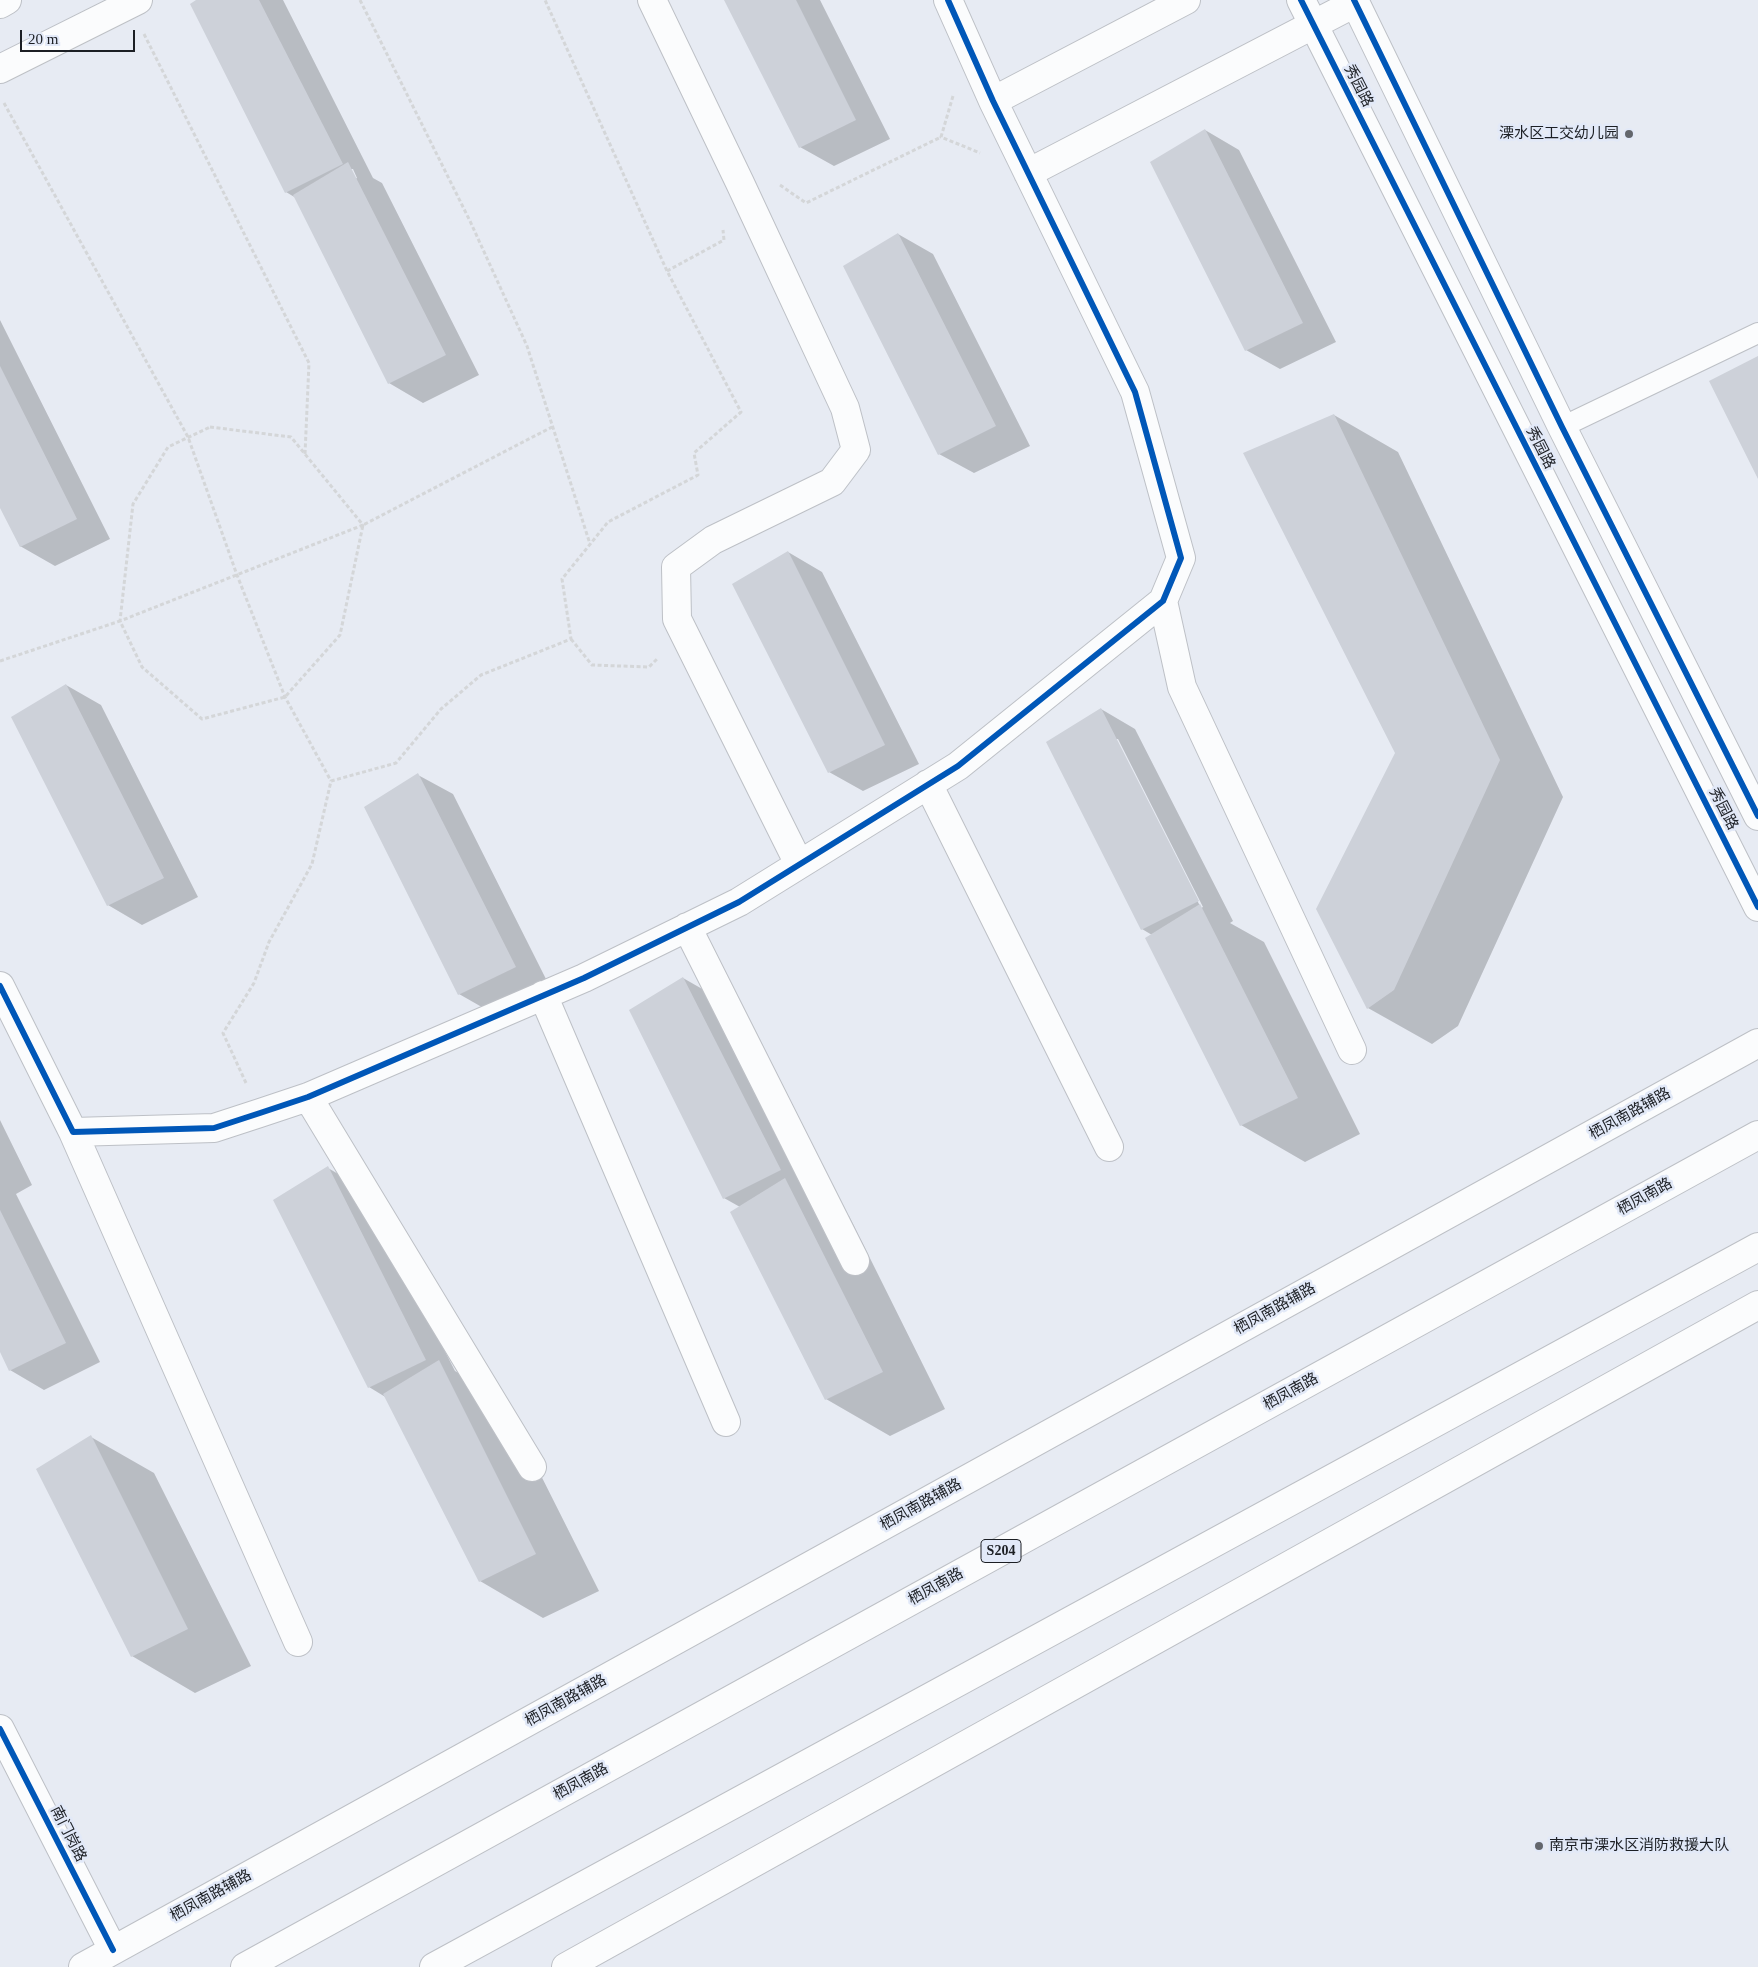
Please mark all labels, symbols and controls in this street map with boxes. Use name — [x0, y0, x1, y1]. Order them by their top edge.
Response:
scale bar — [22, 20, 138, 52]
text: 20 m — [28, 31, 58, 47]
street label: 秀园路 — [1340, 62, 1376, 110]
place label: 溧水区工交幼儿园 — [1499, 125, 1619, 143]
marker: 溧水区工交幼儿园 — [1623, 128, 1635, 140]
street label: 秀园路 — [1522, 424, 1558, 472]
street label: 秀园路 — [1705, 785, 1741, 833]
street label: 栖凤南路辅路 — [1586, 1084, 1674, 1144]
street label: 栖凤南路 — [1614, 1175, 1676, 1219]
street label: 栖凤南路辅路 — [1231, 1279, 1319, 1339]
street label: 栖凤南路 — [1260, 1370, 1322, 1414]
street label: 栖凤南路辅路 — [877, 1475, 965, 1535]
road number: S204 — [981, 1540, 1021, 1562]
street label: 栖凤南路 — [905, 1565, 967, 1609]
street label: 栖凤南路辅路 — [522, 1671, 610, 1731]
street label: 栖凤南路 — [550, 1760, 612, 1804]
street label: 南门岗路 — [46, 1803, 90, 1865]
place label: 南京市溧水区消防救援大队 — [1549, 1837, 1729, 1855]
marker: 南京市溧水区消防救援大队 — [1533, 1840, 1545, 1852]
street label: 栖凤南路辅路 — [167, 1866, 255, 1926]

